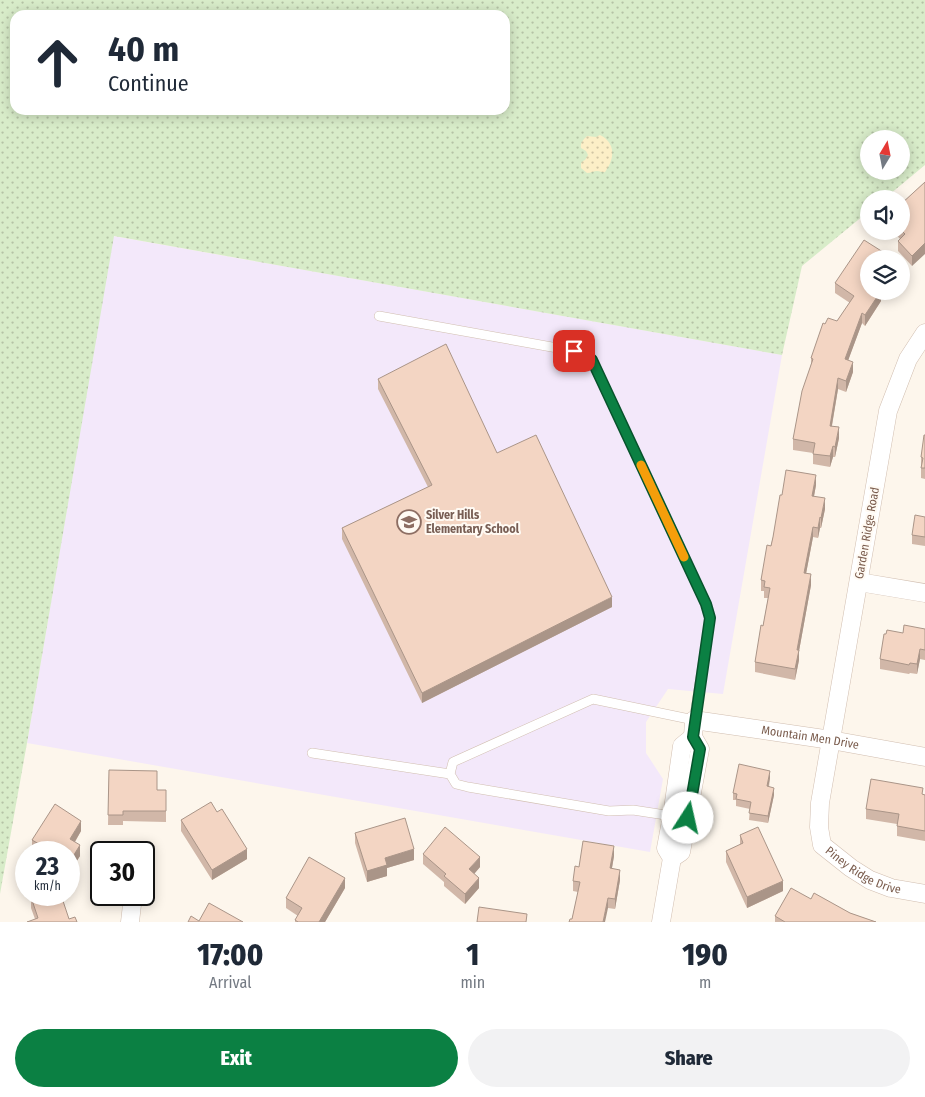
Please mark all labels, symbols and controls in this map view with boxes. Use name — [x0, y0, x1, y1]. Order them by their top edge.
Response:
text: 40 m — [108, 28, 179, 70]
icon: ahead — [25, 30, 90, 95]
text: Continue — [108, 70, 189, 97]
north arrow — [860, 130, 910, 180]
map controls — [860, 130, 910, 300]
button: sound — [860, 190, 910, 240]
button: layers — [860, 250, 910, 300]
pin — [553, 330, 595, 372]
icon: arrive — [560, 337, 588, 365]
street label: Garden Ridge Road — [852, 486, 882, 580]
place label: Silver Hills Elementary School — [426, 508, 520, 536]
school or university icon: Silver Hills Elementary School — [396, 509, 422, 535]
street label: Mountain Men Drive — [761, 723, 860, 752]
position arrow — [661, 791, 713, 843]
speed limit sign: 30 — [90, 841, 155, 906]
street label: Piney Ridge Drive — [823, 843, 902, 897]
text: 23 — [36, 852, 59, 882]
text: km/h — [34, 879, 61, 893]
text: 17:00 — [197, 937, 263, 973]
text: 1 — [466, 937, 479, 973]
text: 190 — [682, 937, 728, 973]
text: Arrival — [209, 973, 251, 992]
text: min — [460, 973, 485, 992]
text: m — [699, 973, 711, 992]
button: Exit — [15, 1029, 458, 1087]
button: Share — [468, 1029, 910, 1087]

